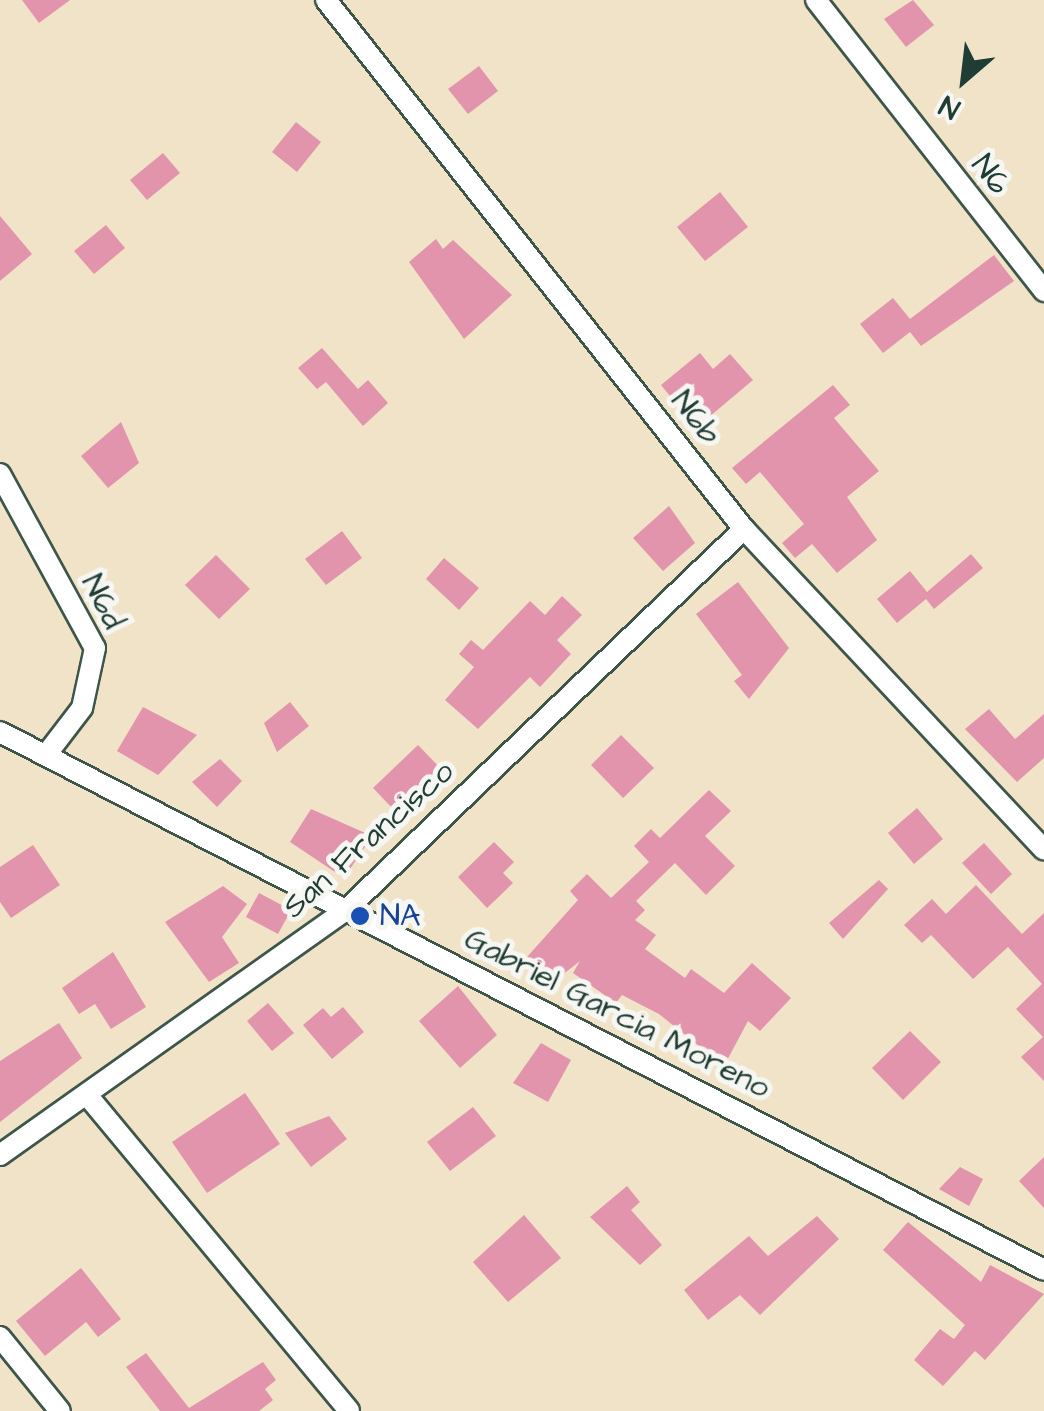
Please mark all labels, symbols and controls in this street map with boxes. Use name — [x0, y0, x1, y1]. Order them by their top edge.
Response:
north arrow — [914, 30, 1014, 130]
text: N — [933, 86, 967, 128]
street label: N6 — [963, 147, 1017, 203]
street label: N6b — [662, 383, 728, 453]
street label: N6d — [72, 568, 132, 636]
street label: San Francisco — [275, 753, 463, 927]
place label: NA — [380, 897, 421, 935]
marker: NA — [349, 905, 371, 927]
street label: Gabriel Garcia Moreno — [458, 920, 776, 1108]

